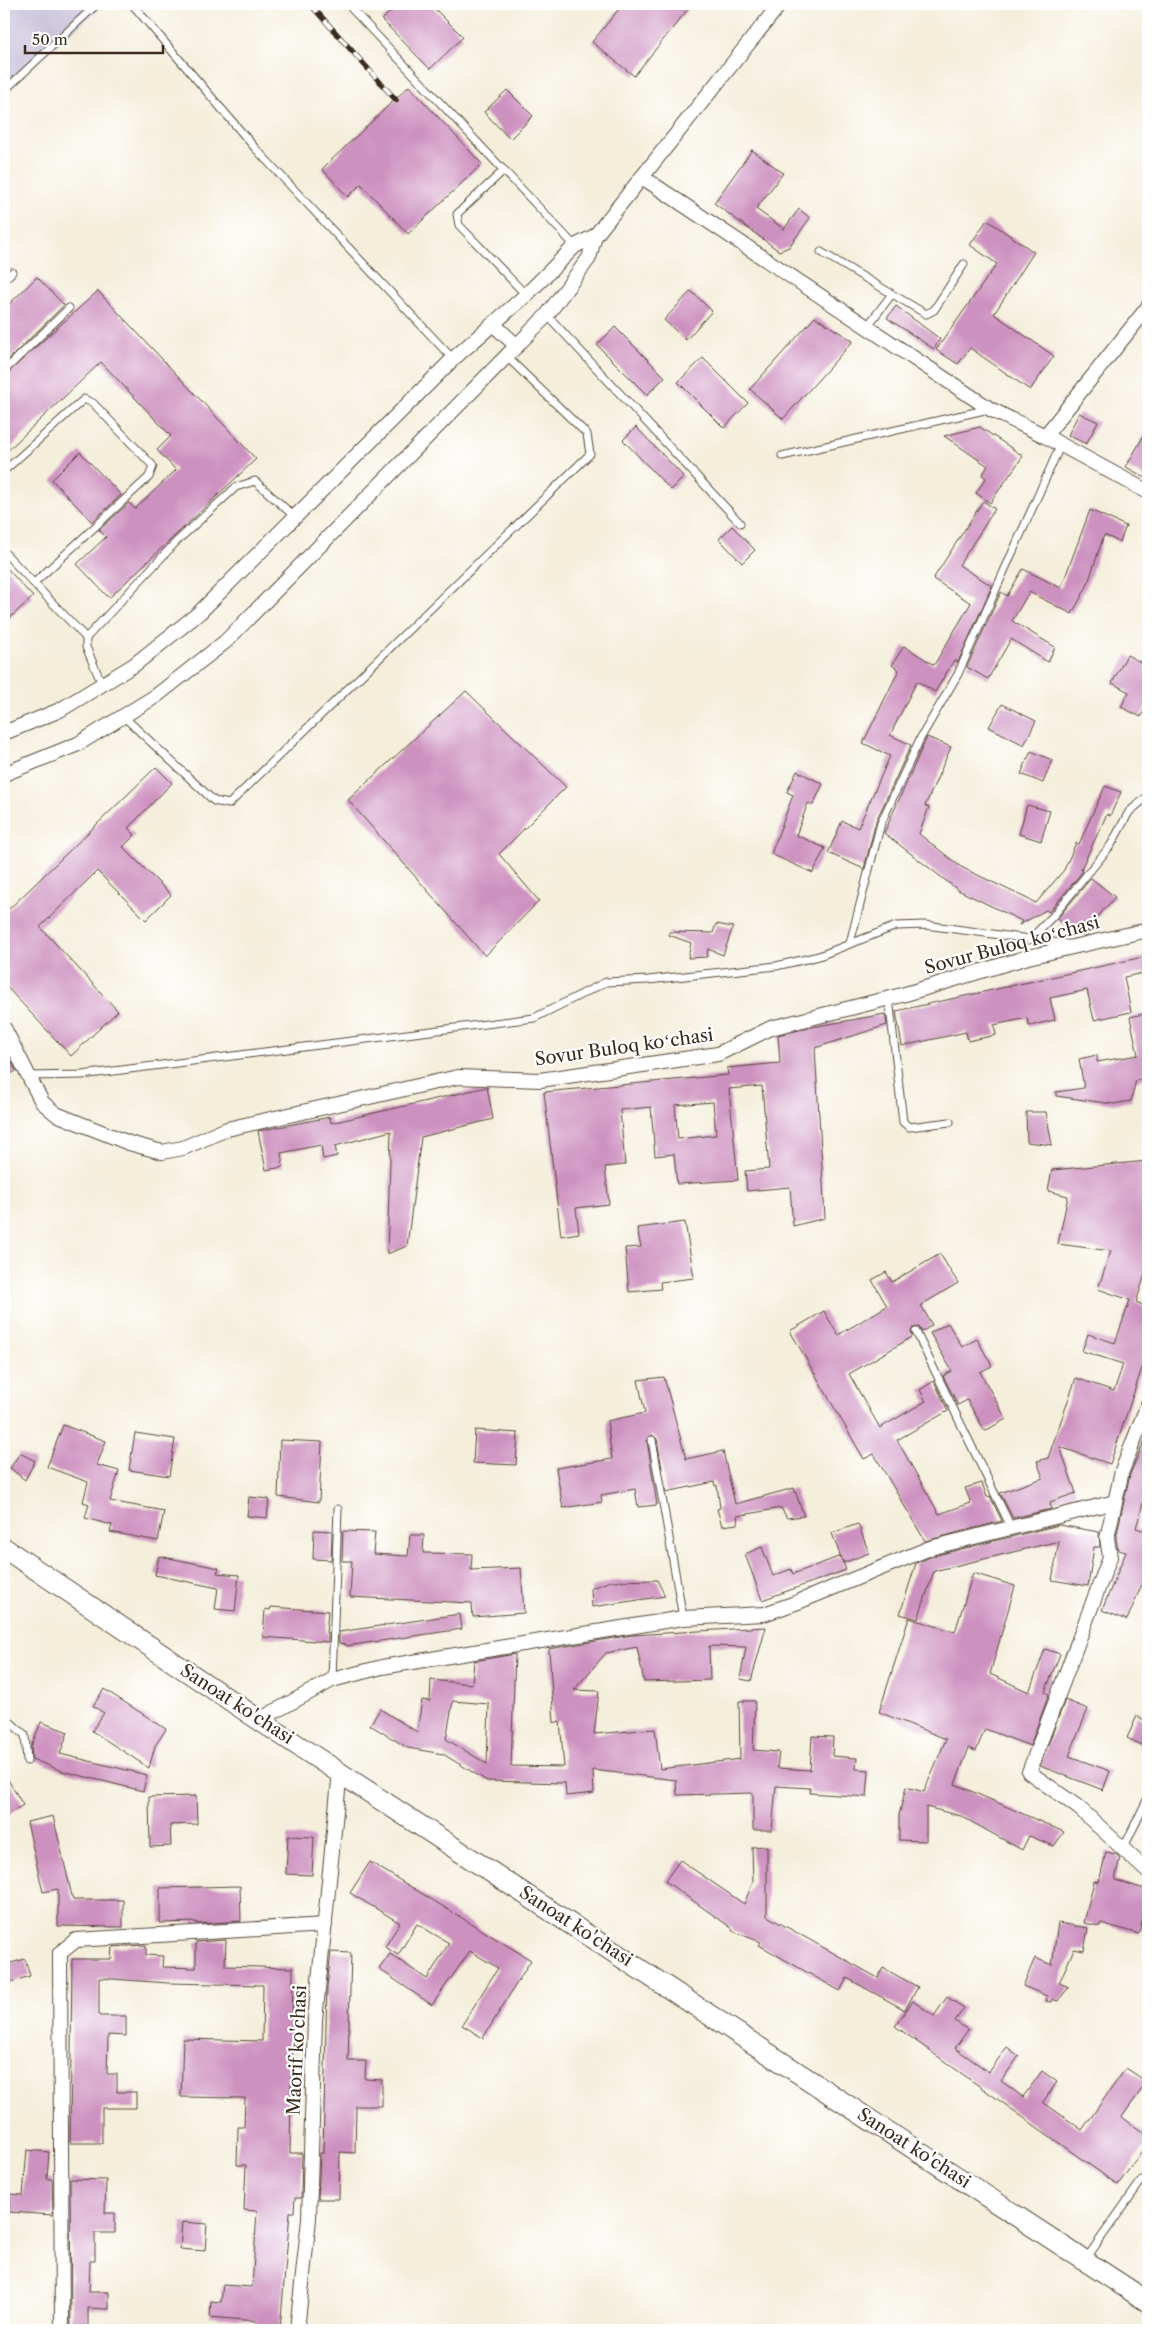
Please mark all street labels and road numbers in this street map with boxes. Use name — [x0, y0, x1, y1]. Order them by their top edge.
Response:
street label: Sovur Buloq koʻchasi — [922, 911, 1102, 979]
street label: Sovur Buloq koʻchasi — [533, 1024, 715, 1070]
street label: Sanoat ko'chasi — [176, 1659, 298, 1749]
street label: Sanoat ko'chasi — [515, 1881, 637, 1971]
street label: Maorif ko'chasi — [283, 1984, 311, 2116]
street label: Sanoat ko'chasi — [853, 2103, 975, 2193]

